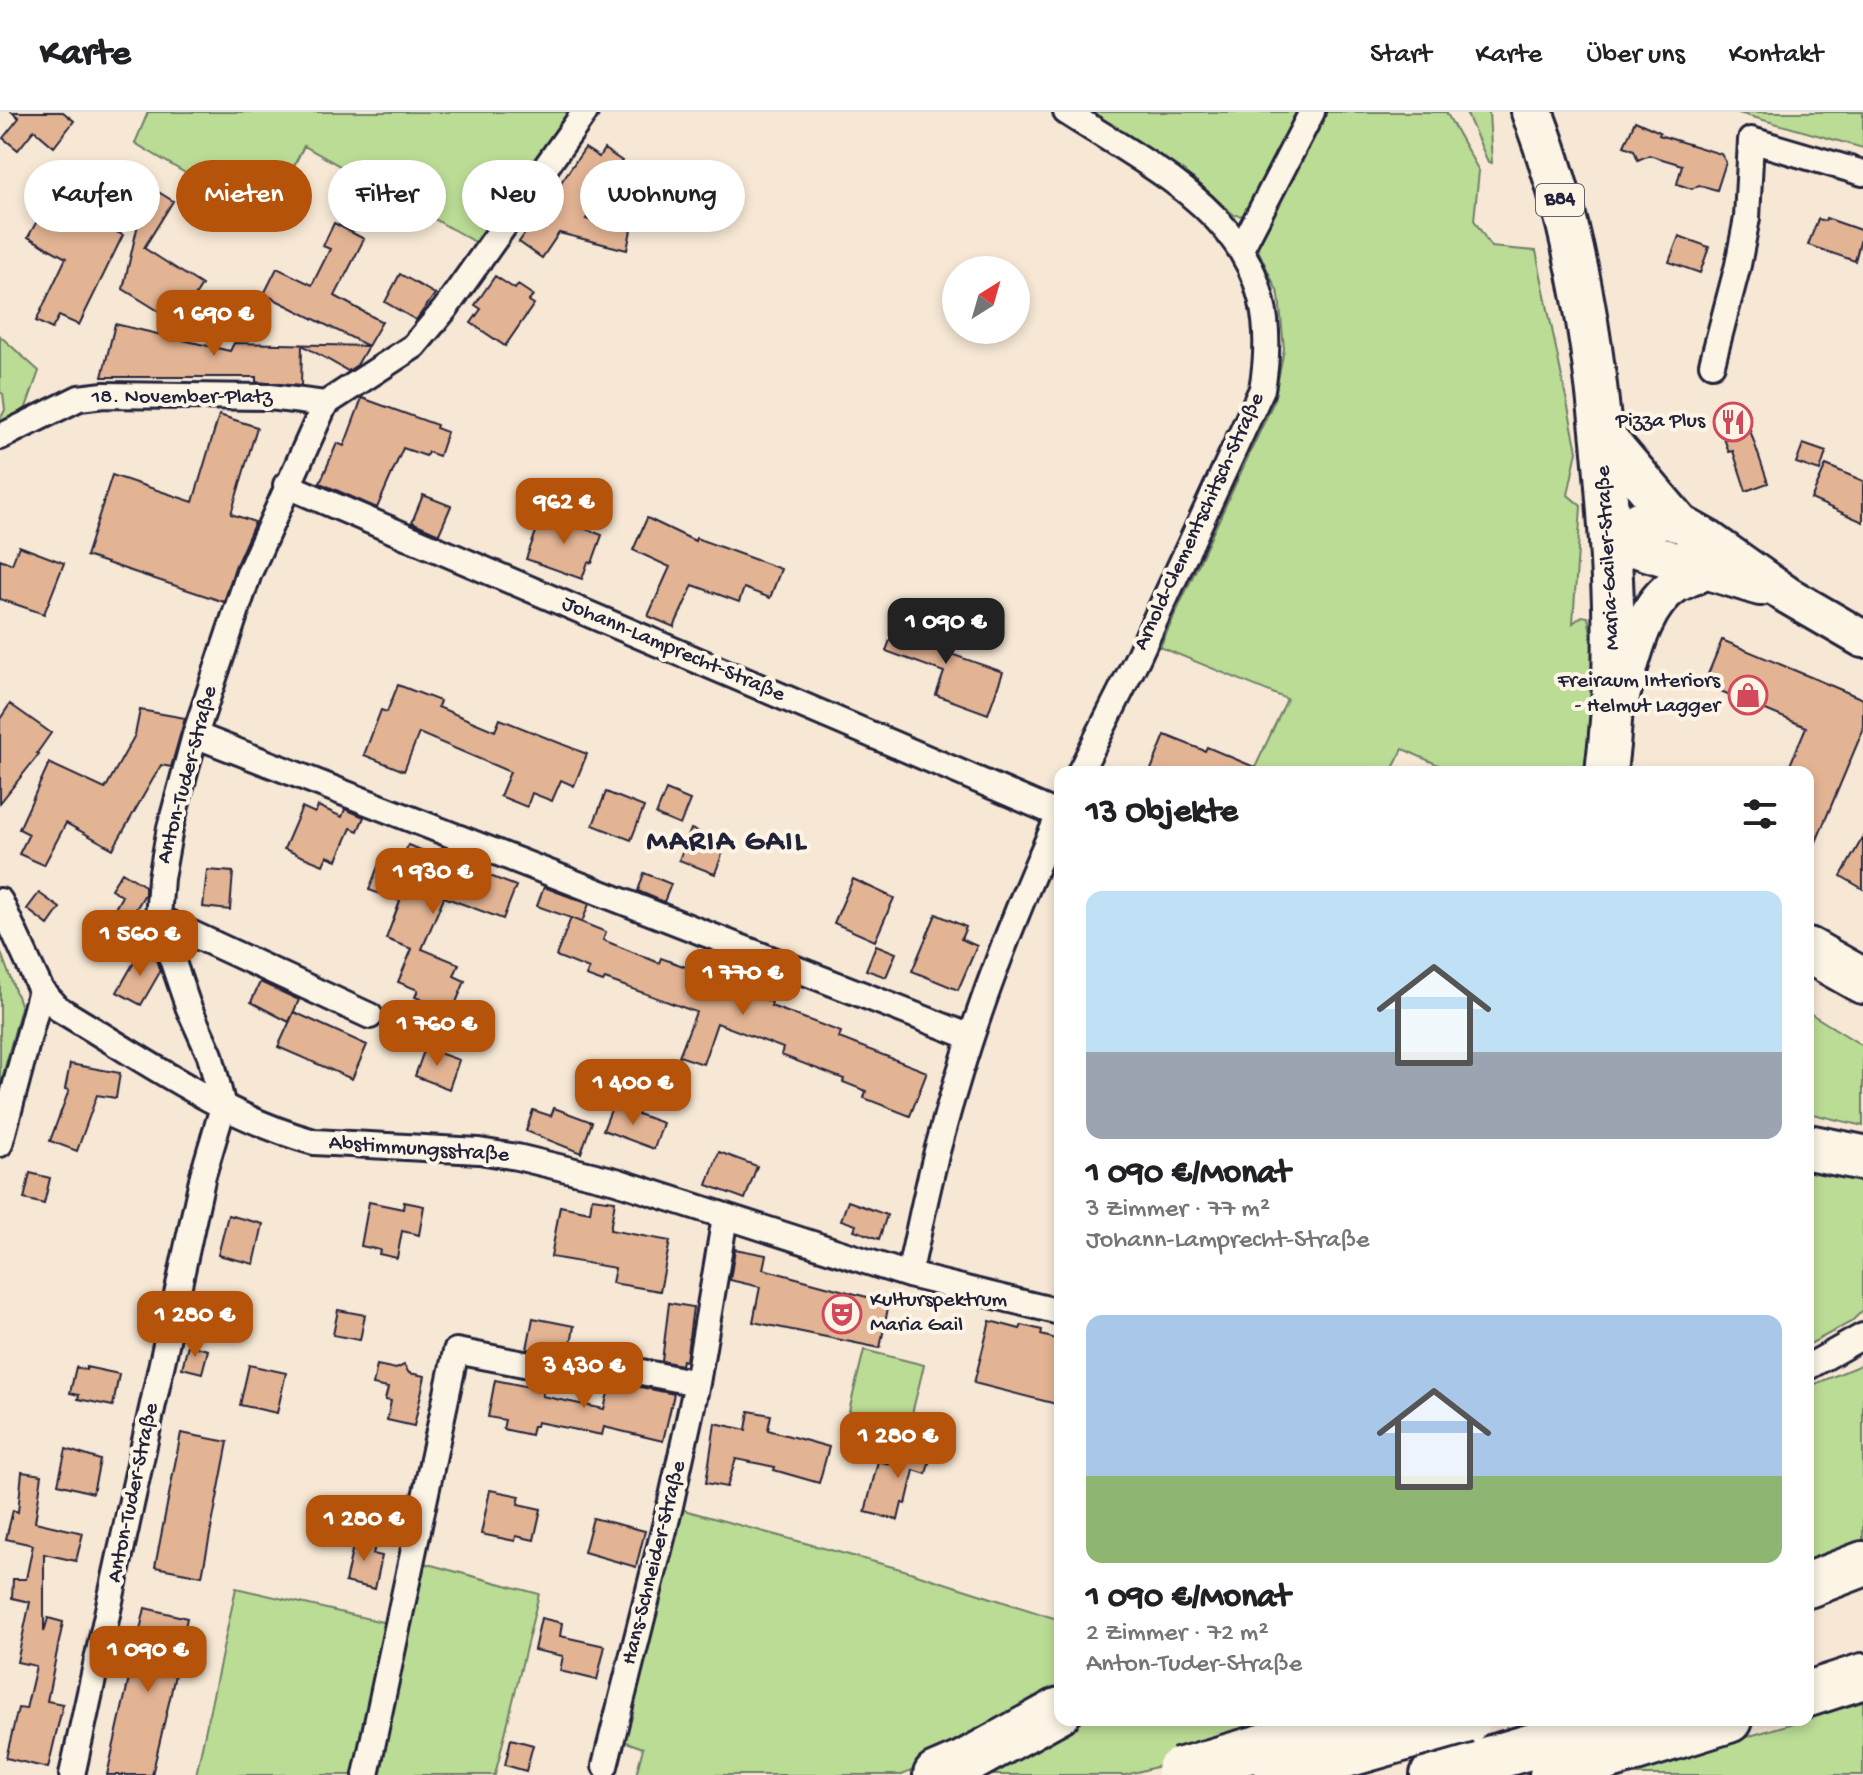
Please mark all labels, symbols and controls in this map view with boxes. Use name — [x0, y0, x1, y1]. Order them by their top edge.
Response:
text: Karte — [40, 33, 131, 77]
text: Start — [1370, 39, 1431, 72]
text: Karte — [1475, 39, 1542, 72]
text: Über uns — [1586, 39, 1685, 72]
text: Kontakt — [1729, 39, 1823, 72]
chip: Kaufen — [24, 160, 160, 232]
chip: Mieten — [176, 160, 312, 232]
chip: Filter — [328, 160, 446, 232]
chip: Neu — [462, 160, 564, 232]
chip: Wohnung — [580, 160, 745, 232]
road number: B84 — [1536, 184, 1584, 216]
north arrow — [942, 256, 1030, 344]
map controls — [942, 256, 1030, 344]
pin: 1 690 € — [140, 290, 288, 358]
text: 1 690 € — [174, 300, 254, 331]
street label: 18. November-Platz — [90, 385, 274, 411]
street label: Arnold-Clementschitsch-Straße — [1129, 389, 1271, 655]
restaurant icon: Pizza Plus — [1712, 401, 1754, 443]
place label: Pizza Plus — [1615, 409, 1706, 435]
street label: Maria-Gailer-Straße — [1591, 464, 1627, 651]
pin: 962 € — [508, 478, 620, 546]
text: 962 € — [534, 488, 594, 519]
street label: Johann-Lamprecht-Straße — [558, 591, 789, 709]
pin: 1 090 € — [872, 598, 1020, 666]
text: 1 090 € — [906, 608, 986, 639]
place label: Freiraum Interiors - Helmut Lagger — [1557, 669, 1722, 720]
shop icon: Freiraum Interiors - Helmut Lagger — [1727, 674, 1769, 716]
street label: Anton-Tuder-Straße — [152, 683, 224, 867]
icon: filters — [1738, 792, 1782, 836]
text: 13 Objekte — [1086, 794, 1238, 834]
district label: MARIA GAIL — [646, 826, 808, 861]
pin: 1 930 € — [359, 848, 507, 916]
text: 1 930 € — [393, 858, 473, 889]
pin: 1 560 € — [66, 910, 214, 978]
text: 1 560 € — [100, 920, 180, 951]
icon: home — [1362, 943, 1506, 1087]
pin: 1 770 € — [669, 949, 817, 1017]
text: 1 770 € — [703, 959, 783, 990]
pin: 1 760 € — [363, 1000, 511, 1068]
text: 1 760 € — [397, 1010, 477, 1041]
pin: 1 400 € — [559, 1059, 707, 1127]
text: 1 400 € — [593, 1069, 673, 1100]
street label: Abstimmungsstraße — [328, 1131, 511, 1169]
text: 1 090 €/Monat — [1086, 1155, 1290, 1195]
text: 3 Zimmer · 77 m² — [1086, 1195, 1270, 1226]
text: Johann-Lamprecht-Straße — [1086, 1226, 1370, 1257]
place label: Kulturspektrum Maria Gail — [870, 1288, 1008, 1339]
pin: 1 280 € — [121, 1291, 269, 1359]
theatre icon: Kulturspektrum Maria Gail — [821, 1293, 863, 1335]
text: 1 280 € — [155, 1301, 235, 1332]
pin: 3 430 € — [510, 1342, 658, 1410]
text: 3 430 € — [543, 1352, 625, 1383]
icon: home — [1362, 1367, 1506, 1511]
street label: Anton-Tuder-Straße — [102, 1400, 166, 1585]
pin: 1 280 € — [824, 1412, 972, 1480]
text: 1 280 € — [858, 1422, 938, 1453]
street label: Hans-Schneider-Straße — [617, 1458, 693, 1668]
pin: 1 280 € — [290, 1495, 438, 1563]
text: 1 280 € — [324, 1505, 404, 1536]
text: 1 090 €/Monat — [1086, 1579, 1290, 1619]
text: 2 Zimmer · 72 m² — [1086, 1619, 1269, 1650]
pin: 1 090 € — [74, 1626, 222, 1694]
text: 1 090 € — [108, 1636, 188, 1667]
text: Anton-Tuder-Straße — [1086, 1650, 1302, 1681]

